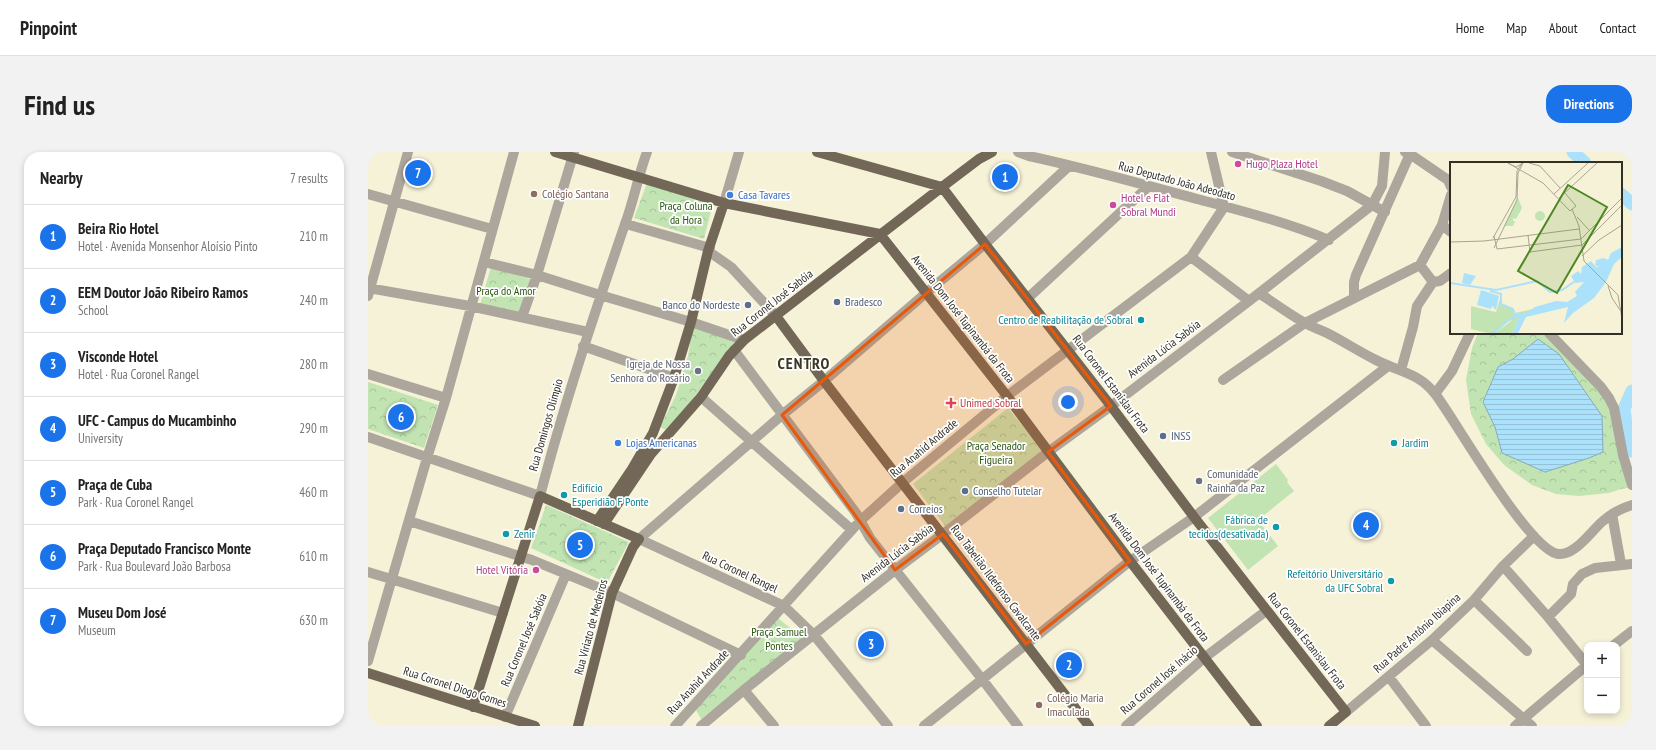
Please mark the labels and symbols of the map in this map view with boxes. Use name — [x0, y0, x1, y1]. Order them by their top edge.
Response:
place label: Hugo Plaza Hotel — [1246, 156, 1318, 171]
pin: 7 — [405, 158, 431, 188]
street label: Rua Deputado João Adeodato — [1117, 158, 1237, 203]
marker: Hugo Plaza Hotel — [1233, 159, 1243, 169]
pin: 1 — [992, 162, 1018, 192]
inset map — [1450, 162, 1622, 334]
place label: Colégio Santana — [542, 186, 609, 201]
place label: Casa Tavares — [738, 187, 790, 202]
marker: Colégio Santana — [529, 189, 539, 199]
marker: Casa Tavares — [725, 190, 735, 200]
place label: Hotel e Flat Sobral Mundi — [1121, 190, 1176, 219]
park label: Praça Coluna da Hora — [659, 198, 713, 227]
marker: Hotel e Flat Sobral Mundi — [1108, 200, 1118, 210]
street label: Avenida Dom José Tupinambá da Frota — [909, 252, 1018, 386]
street label: Rua Coronel José Sabóia — [728, 266, 816, 339]
park label: Praça do Amor — [476, 283, 536, 298]
place label: Bradesco — [845, 294, 882, 309]
place label: Banco do Nordeste — [662, 297, 740, 312]
marker: Bradesco — [832, 297, 842, 307]
marker: Banco do Nordeste — [743, 300, 753, 310]
place label: Centro de Reabilitação de Sobral — [998, 312, 1133, 327]
marker: Centro de Reabilitação de Sobral — [1136, 315, 1146, 325]
street label: Avenida Lúcia Sabóia — [1124, 316, 1203, 381]
street label: Rua Coronel Estanislau Frota — [1070, 332, 1153, 436]
district label: CENTRO — [778, 353, 830, 373]
place label: Igreja de Nossa Senhora do Rosário — [610, 356, 690, 385]
marker: Igreja de Nossa Senhora do Rosário — [693, 366, 703, 376]
street label: Rua Domingos Olímpio — [525, 377, 566, 473]
your location — [1058, 392, 1078, 412]
place label: Unimed Sobral — [960, 395, 1021, 410]
marker: Unimed Sobral — [945, 397, 957, 409]
pin: 6 — [388, 402, 414, 432]
street label: Rua Anahid Andrade — [887, 415, 960, 480]
place label: INSS — [1171, 428, 1191, 443]
marker: INSS — [1158, 431, 1168, 441]
place label: Lojas Americanas — [626, 435, 697, 450]
place label: Jardim — [1401, 435, 1429, 450]
marker: Lojas Americanas — [613, 438, 623, 448]
park label: Praça Senador Figueira — [967, 438, 1026, 467]
marker: Jardim — [1389, 438, 1399, 448]
place label: Comunidade Rainha da Paz — [1207, 466, 1265, 495]
marker: Comunidade Rainha da Paz — [1194, 476, 1204, 486]
place label: Edifício Esperidião F Ponte — [572, 480, 649, 509]
place label: Conselho Tutelar — [973, 483, 1042, 498]
marker: Conselho Tutelar — [960, 486, 970, 496]
marker: Edifício Esperidião F Ponte — [559, 490, 569, 500]
place label: Correios — [909, 501, 943, 516]
marker: Correios — [896, 504, 906, 514]
street label: Avenida Dom José Tupinambá da Frota — [1106, 509, 1213, 645]
pin: 4 — [1353, 510, 1379, 540]
place label: Fábrica de tecidos(desativada) — [1189, 512, 1268, 541]
street label: Avenida Lúcia Sabóia — [857, 520, 936, 585]
street label: Rua Tabelião Ildefonso Cavalcante — [948, 522, 1045, 644]
marker: Fábrica de tecidos(desativada) — [1271, 522, 1281, 532]
place label: Zenir — [514, 526, 536, 541]
marker: Zenir — [501, 529, 511, 539]
pin: 5 — [567, 530, 593, 560]
street label: Rua Coronel Rangel — [700, 548, 780, 596]
place label: Hotel Vitória — [476, 562, 528, 577]
marker: Hotel Vitória — [531, 565, 541, 575]
place label: Refeitório Universitário da UFC Sobral — [1287, 566, 1383, 595]
marker: Refeitório Universitário da UFC Sobral — [1386, 576, 1396, 586]
street label: Rua Viriato de Medeiros — [571, 577, 610, 676]
street label: Rua Coronel Estanislau Frota — [1265, 589, 1350, 692]
street label: Rua Padre Antônio Ibiapina — [1370, 589, 1463, 676]
street label: Rua Coronel José Sabóia — [497, 591, 550, 689]
park label: Praça Samuel Pontes — [751, 624, 807, 653]
pin: 3 — [858, 629, 884, 659]
street label: Rua Coronel José Inácio — [1117, 642, 1200, 717]
street label: Rua Anahid Andrade — [664, 646, 732, 717]
pin: 2 — [1056, 650, 1082, 680]
street label: Rua Coronel Diogo Gomes — [402, 663, 509, 710]
place label: Colégio Maria Imaculada — [1047, 690, 1104, 719]
marker: Colégio Maria Imaculada — [1034, 700, 1044, 710]

